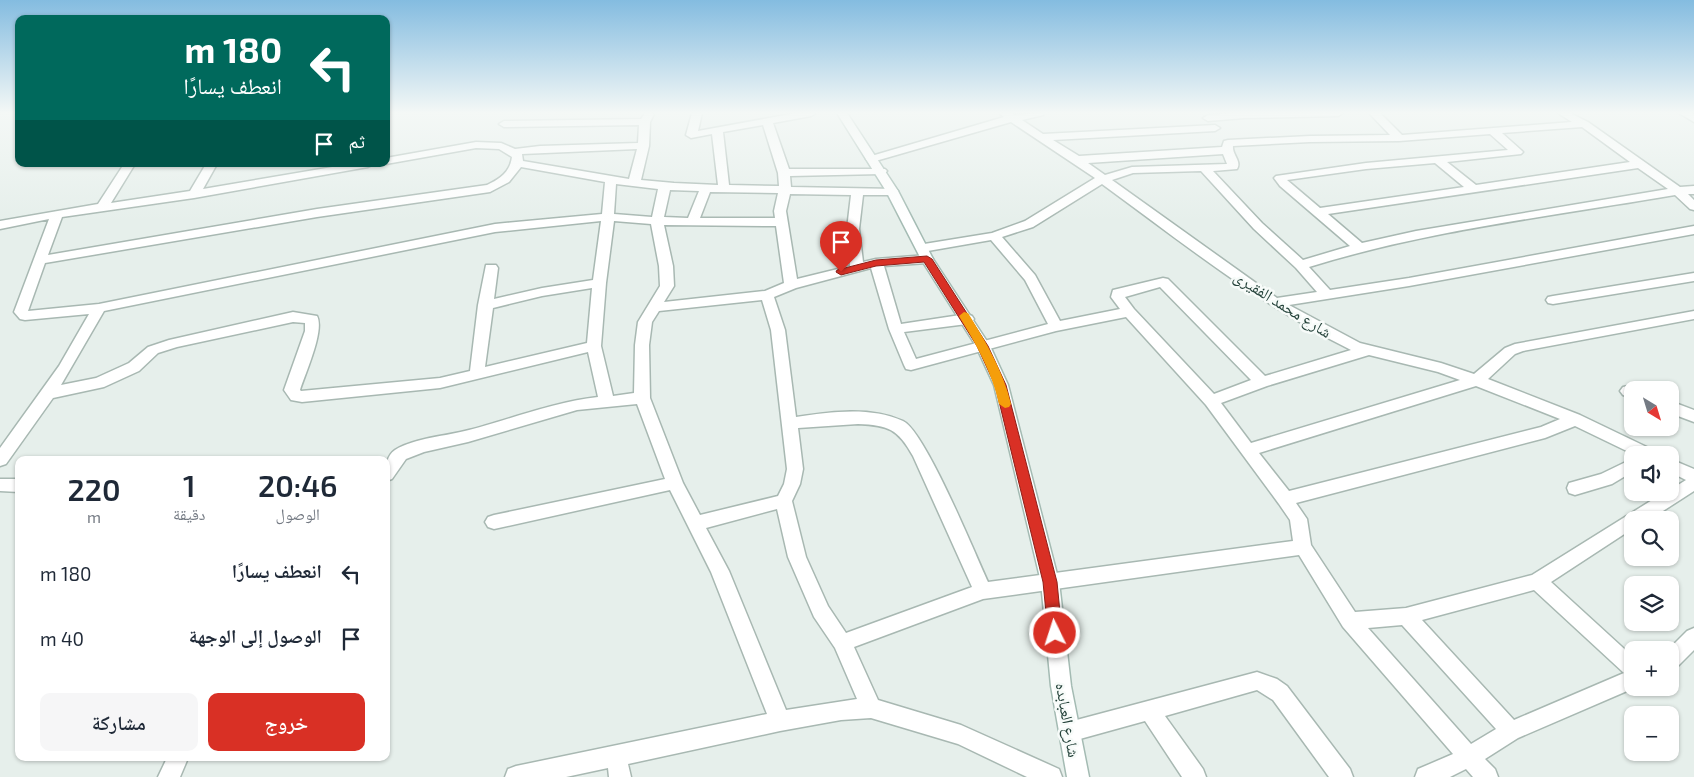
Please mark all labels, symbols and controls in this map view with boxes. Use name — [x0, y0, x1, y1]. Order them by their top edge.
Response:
text: 180 m — [185, 28, 282, 70]
icon: left — [300, 35, 365, 100]
text: انعطف يسارًا — [183, 72, 282, 98]
text: ثم — [348, 129, 365, 152]
icon: arrive — [310, 130, 338, 158]
pin — [820, 221, 862, 272]
icon: arrive — [827, 228, 855, 256]
street label: شارع محمد الفقيرى — [1230, 266, 1336, 343]
north arrow — [1624, 381, 1679, 436]
map controls — [1624, 381, 1679, 761]
button: sound — [1624, 446, 1679, 501]
text: 1 — [183, 467, 196, 503]
text: 20:46 — [258, 467, 338, 503]
text: 220 — [68, 471, 120, 507]
text: دقيقة — [173, 504, 206, 523]
text: الوصول — [276, 504, 320, 523]
text: m — [87, 507, 101, 526]
button: search — [1624, 511, 1679, 566]
text: انعطف يسارًا — [232, 559, 322, 582]
icon: left — [337, 560, 365, 588]
text: 180 m — [40, 562, 91, 585]
button: layers — [1624, 576, 1679, 631]
position arrow — [1028, 606, 1080, 658]
text: الوصول إلى الوجهة — [189, 624, 322, 647]
icon: arrive — [337, 625, 365, 653]
text: 40 m — [40, 627, 84, 650]
button: + — [1624, 641, 1679, 696]
street label: شارع العبابده — [1051, 681, 1084, 759]
button: مشاركة — [40, 693, 198, 751]
button: خروج — [208, 693, 365, 751]
button: − — [1624, 706, 1679, 761]

